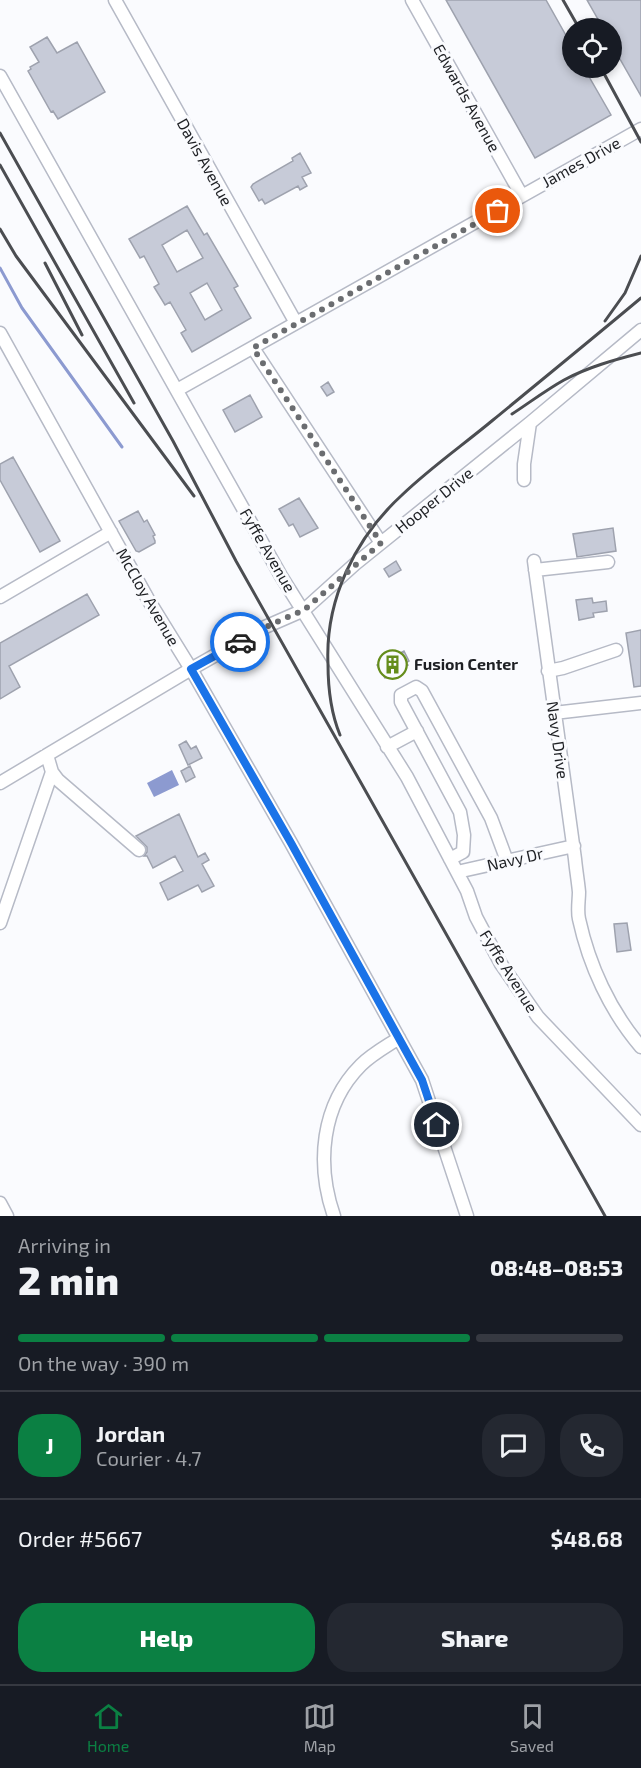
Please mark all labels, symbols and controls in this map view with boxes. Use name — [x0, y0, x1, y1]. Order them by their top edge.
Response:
map controls — [562, 18, 622, 78]
button: locate — [562, 18, 622, 78]
street label: Edwards Avenue — [430, 40, 505, 155]
street label: Davis Avenue — [174, 115, 237, 209]
street label: James Drive — [538, 132, 623, 191]
pin — [472, 185, 523, 236]
icon: bag — [481, 194, 514, 227]
street label: Hooper Drive — [391, 463, 476, 537]
street label: Fyffe Avenue — [237, 504, 300, 595]
street label: McCloy Avenue — [113, 545, 184, 649]
courier — [210, 612, 270, 672]
icon: car — [224, 626, 257, 659]
building icon: Fusion Center — [377, 648, 409, 680]
place label: Fusion Center — [414, 654, 518, 673]
street label: Navy Drive — [544, 700, 573, 780]
street label: Navy Dr — [485, 843, 545, 874]
street label: Fyffe Avenue — [477, 926, 542, 1016]
pin — [411, 1099, 462, 1150]
icon: home — [420, 1108, 453, 1141]
text: Arriving in — [18, 1233, 111, 1257]
text: 08:48–08:53 — [490, 1254, 623, 1280]
text: 2 min — [18, 1256, 119, 1303]
text: On the way · 390 m — [18, 1351, 189, 1375]
button: chat — [482, 1414, 545, 1477]
button: phone — [560, 1414, 623, 1477]
text: Jordan — [96, 1420, 165, 1446]
text: J — [45, 1432, 54, 1458]
text: Courier · 4.7 — [96, 1446, 202, 1470]
text: Order #5667 — [18, 1525, 142, 1551]
text: $48.68 — [550, 1525, 623, 1551]
button: Help — [18, 1603, 315, 1672]
button: Share — [327, 1603, 623, 1672]
tab: Home — [87, 1700, 129, 1755]
tab: Map — [303, 1700, 336, 1755]
tab: Saved — [510, 1700, 554, 1755]

